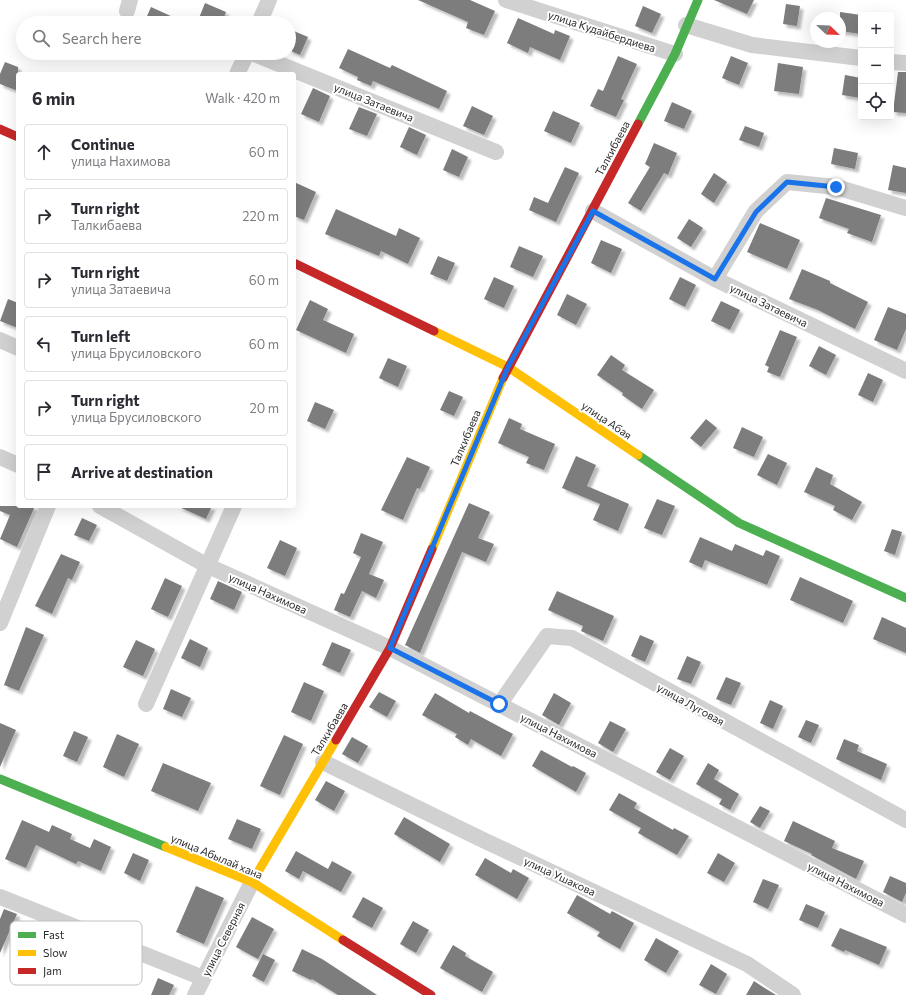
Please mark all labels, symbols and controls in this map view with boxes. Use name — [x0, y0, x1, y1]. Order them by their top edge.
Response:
street label: улица Кудайбердиева — [547, 8, 657, 54]
north arrow — [810, 12, 846, 48]
map controls — [858, 12, 894, 120]
button: + — [858, 12, 894, 48]
search box — [16, 16, 296, 60]
icon: search — [30, 27, 52, 49]
text: Search here — [62, 29, 141, 47]
button: − — [858, 48, 894, 84]
street label: улица Затаевича — [332, 80, 416, 124]
button: locate — [858, 84, 894, 120]
text: 6 min — [32, 88, 75, 109]
text: Walk · 420 m — [205, 90, 280, 106]
street label: Талкибаева — [592, 118, 632, 178]
text: Continue — [71, 135, 135, 153]
icon: ahead — [33, 141, 55, 163]
text: 60 m — [249, 144, 279, 160]
text: улица Нахимова — [71, 153, 171, 169]
route end — [827, 178, 845, 196]
text: Turn right — [71, 199, 140, 217]
icon: right — [33, 205, 55, 227]
text: 220 m — [242, 208, 279, 224]
text: Талкибаева — [71, 217, 142, 233]
text: Turn right — [71, 263, 140, 281]
icon: right — [33, 269, 55, 291]
text: 60 m — [249, 272, 279, 288]
text: улица Затаевича — [71, 281, 171, 297]
street label: улица Затаевича — [728, 281, 810, 329]
text: Turn left — [71, 327, 130, 345]
icon: left — [33, 333, 55, 355]
text: 60 m — [249, 336, 279, 352]
text: улица Брусиловского — [71, 345, 201, 361]
text: Turn right — [71, 391, 140, 409]
icon: right — [33, 397, 55, 419]
street label: улица Абая — [579, 398, 635, 442]
text: 20 m — [250, 400, 279, 416]
street label: Талкибаева — [447, 408, 483, 468]
text: улица Брусиловского — [71, 409, 201, 425]
icon: arrive — [33, 461, 55, 483]
text: Arrive at destination — [71, 463, 213, 481]
street label: улица Нахимова — [227, 570, 309, 616]
street label: улица Луговая — [655, 680, 727, 728]
route start — [490, 695, 508, 713]
street label: Талкибаева — [308, 700, 350, 758]
street label: улица Нахимова — [519, 710, 599, 760]
street label: улица Абылай хана — [169, 831, 265, 881]
street label: улица Ушакова — [522, 854, 598, 898]
street label: улица Нахимова — [806, 859, 886, 909]
street label: улица Северная — [199, 900, 247, 978]
legend — [10, 921, 142, 985]
text: Fast — [43, 928, 65, 941]
text: Slow — [43, 946, 68, 959]
text: Jam — [43, 964, 62, 978]

